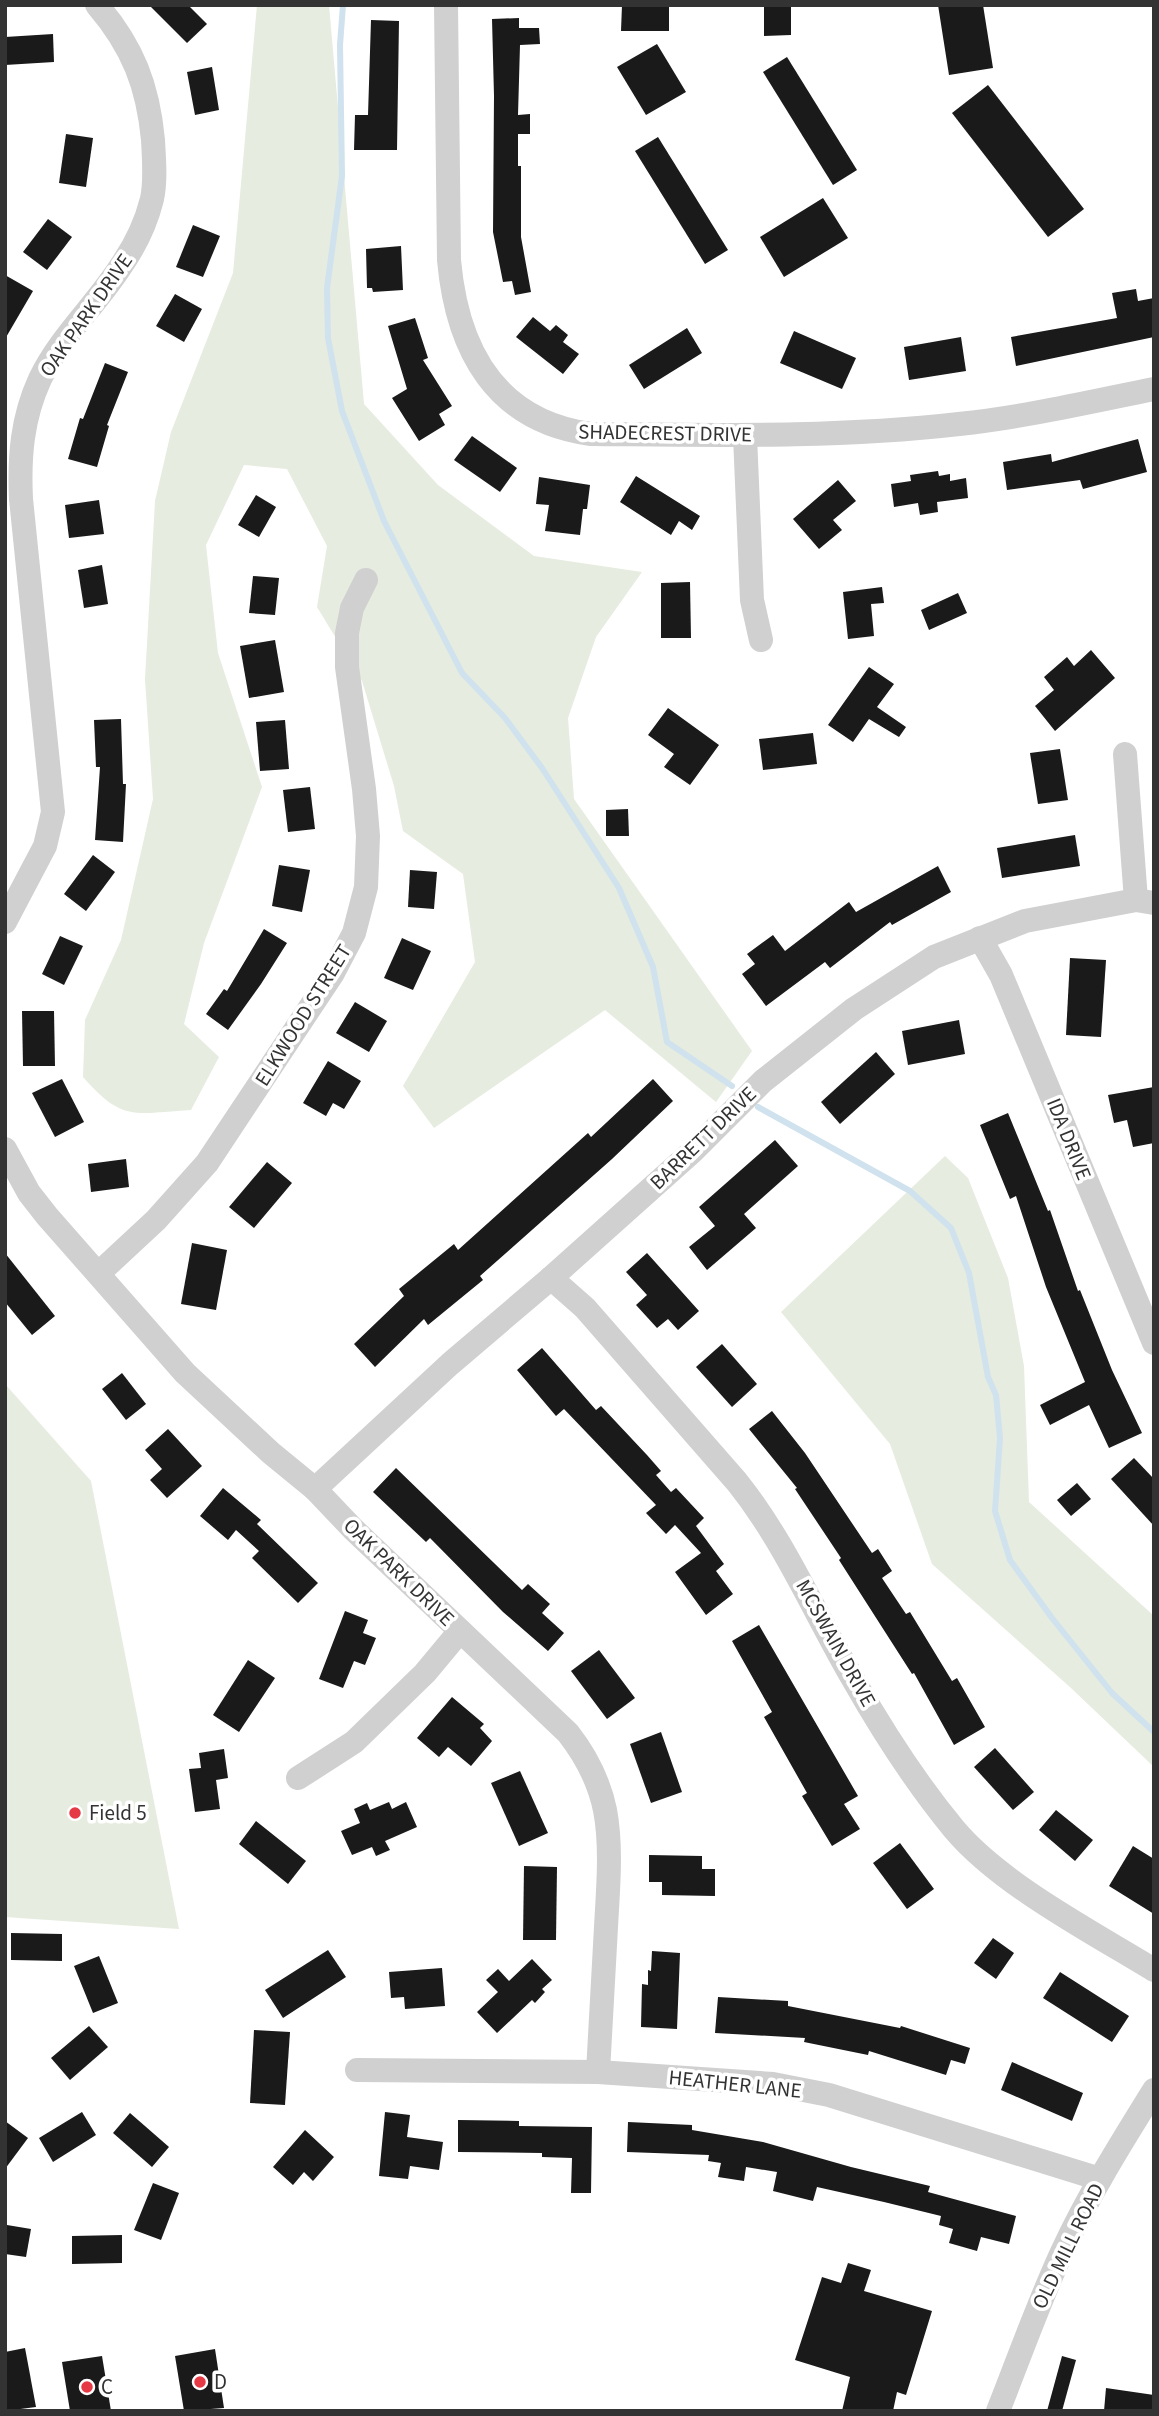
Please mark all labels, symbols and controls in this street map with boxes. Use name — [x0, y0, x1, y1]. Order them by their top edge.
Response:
street label: OAK PARK DRIVE — [32, 247, 140, 383]
street label: SHADECREST DRIVE — [578, 416, 752, 450]
street label: ELKWOOD STREET — [247, 938, 359, 1092]
street label: BARRETT DRIVE — [643, 1079, 763, 1197]
street label: IDA DRIVE — [1039, 1093, 1099, 1185]
street label: OAK PARK DRIVE — [337, 1511, 461, 1633]
street label: MCSWAIN DRIVE — [789, 1574, 883, 1712]
place label: Field 5 — [89, 1798, 147, 1828]
marker: Field 5 — [67, 1805, 83, 1821]
street label: HEATHER LANE — [667, 2062, 803, 2106]
street label: OLD MILL ROAD — [1025, 2178, 1111, 2314]
place label: D — [214, 2367, 227, 2397]
place label: C — [101, 2372, 113, 2402]
marker: D — [192, 2374, 208, 2390]
marker: C — [79, 2379, 95, 2395]

